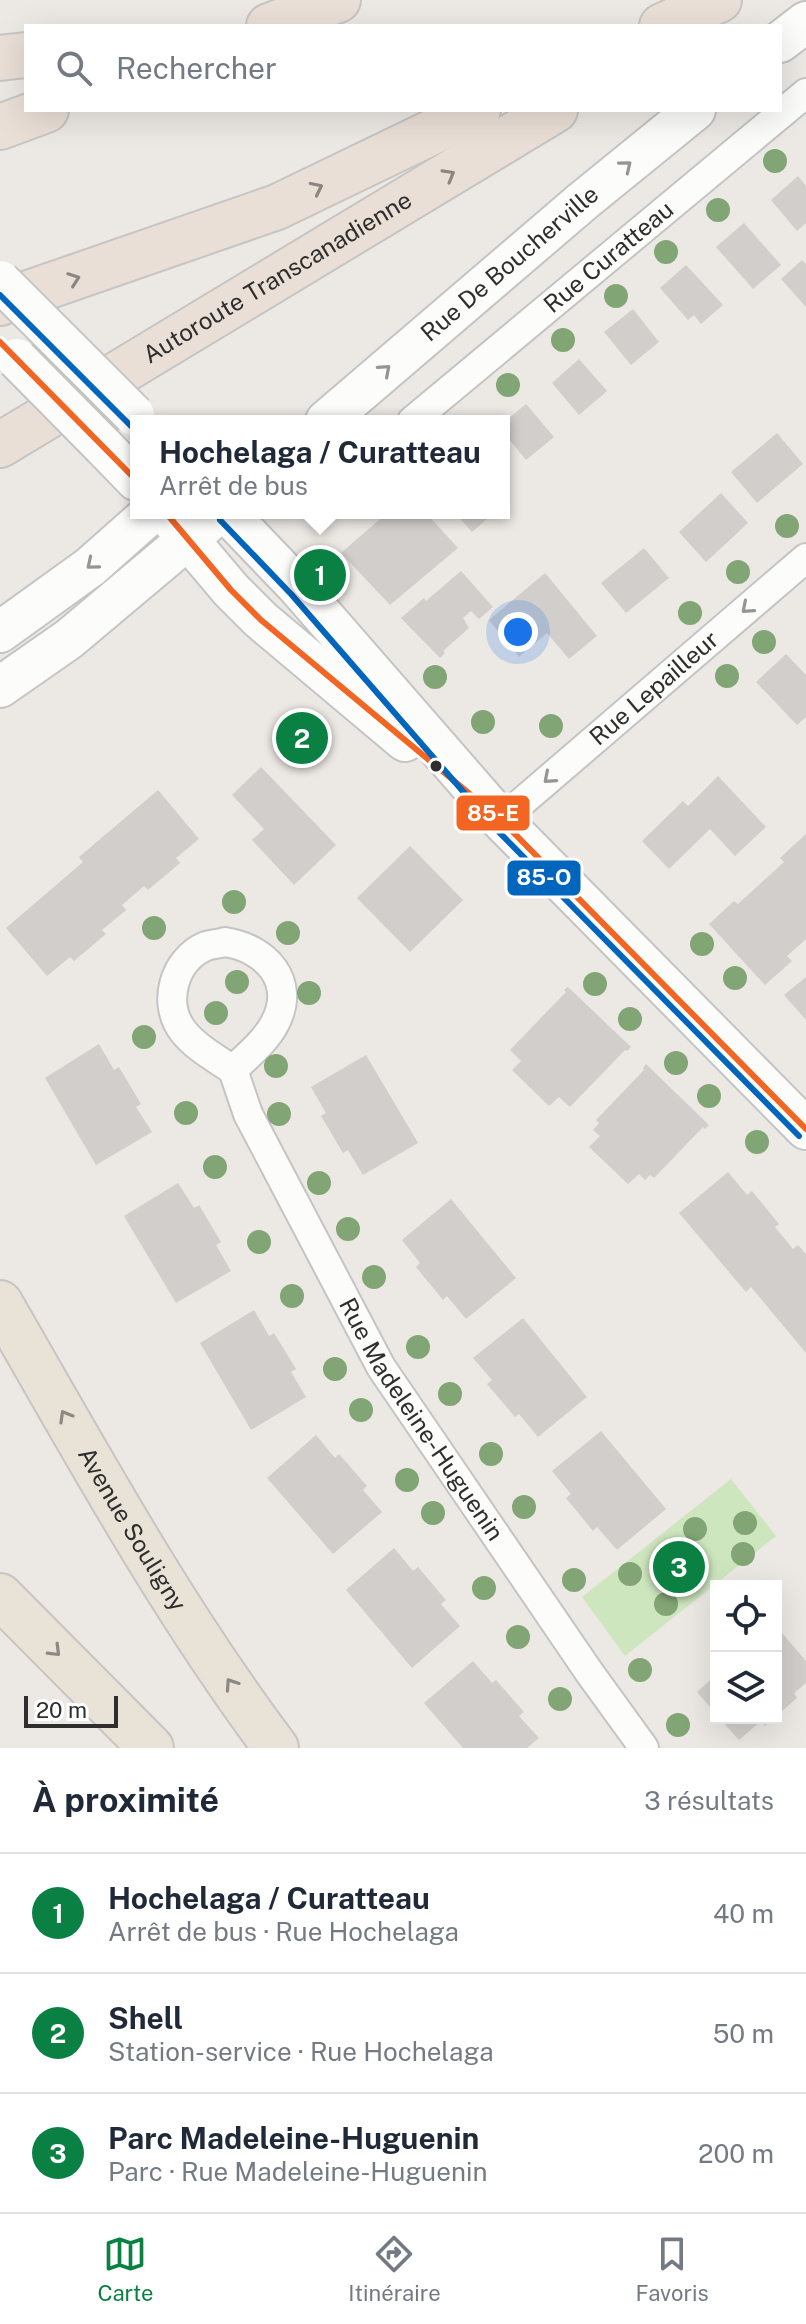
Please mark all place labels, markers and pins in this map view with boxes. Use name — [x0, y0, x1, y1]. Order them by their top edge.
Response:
pin: 1 — [294, 545, 346, 605]
pin: 2 — [276, 708, 328, 768]
unlabelled marker — [428, 758, 444, 774]
pin: 3 — [653, 1537, 705, 1597]

